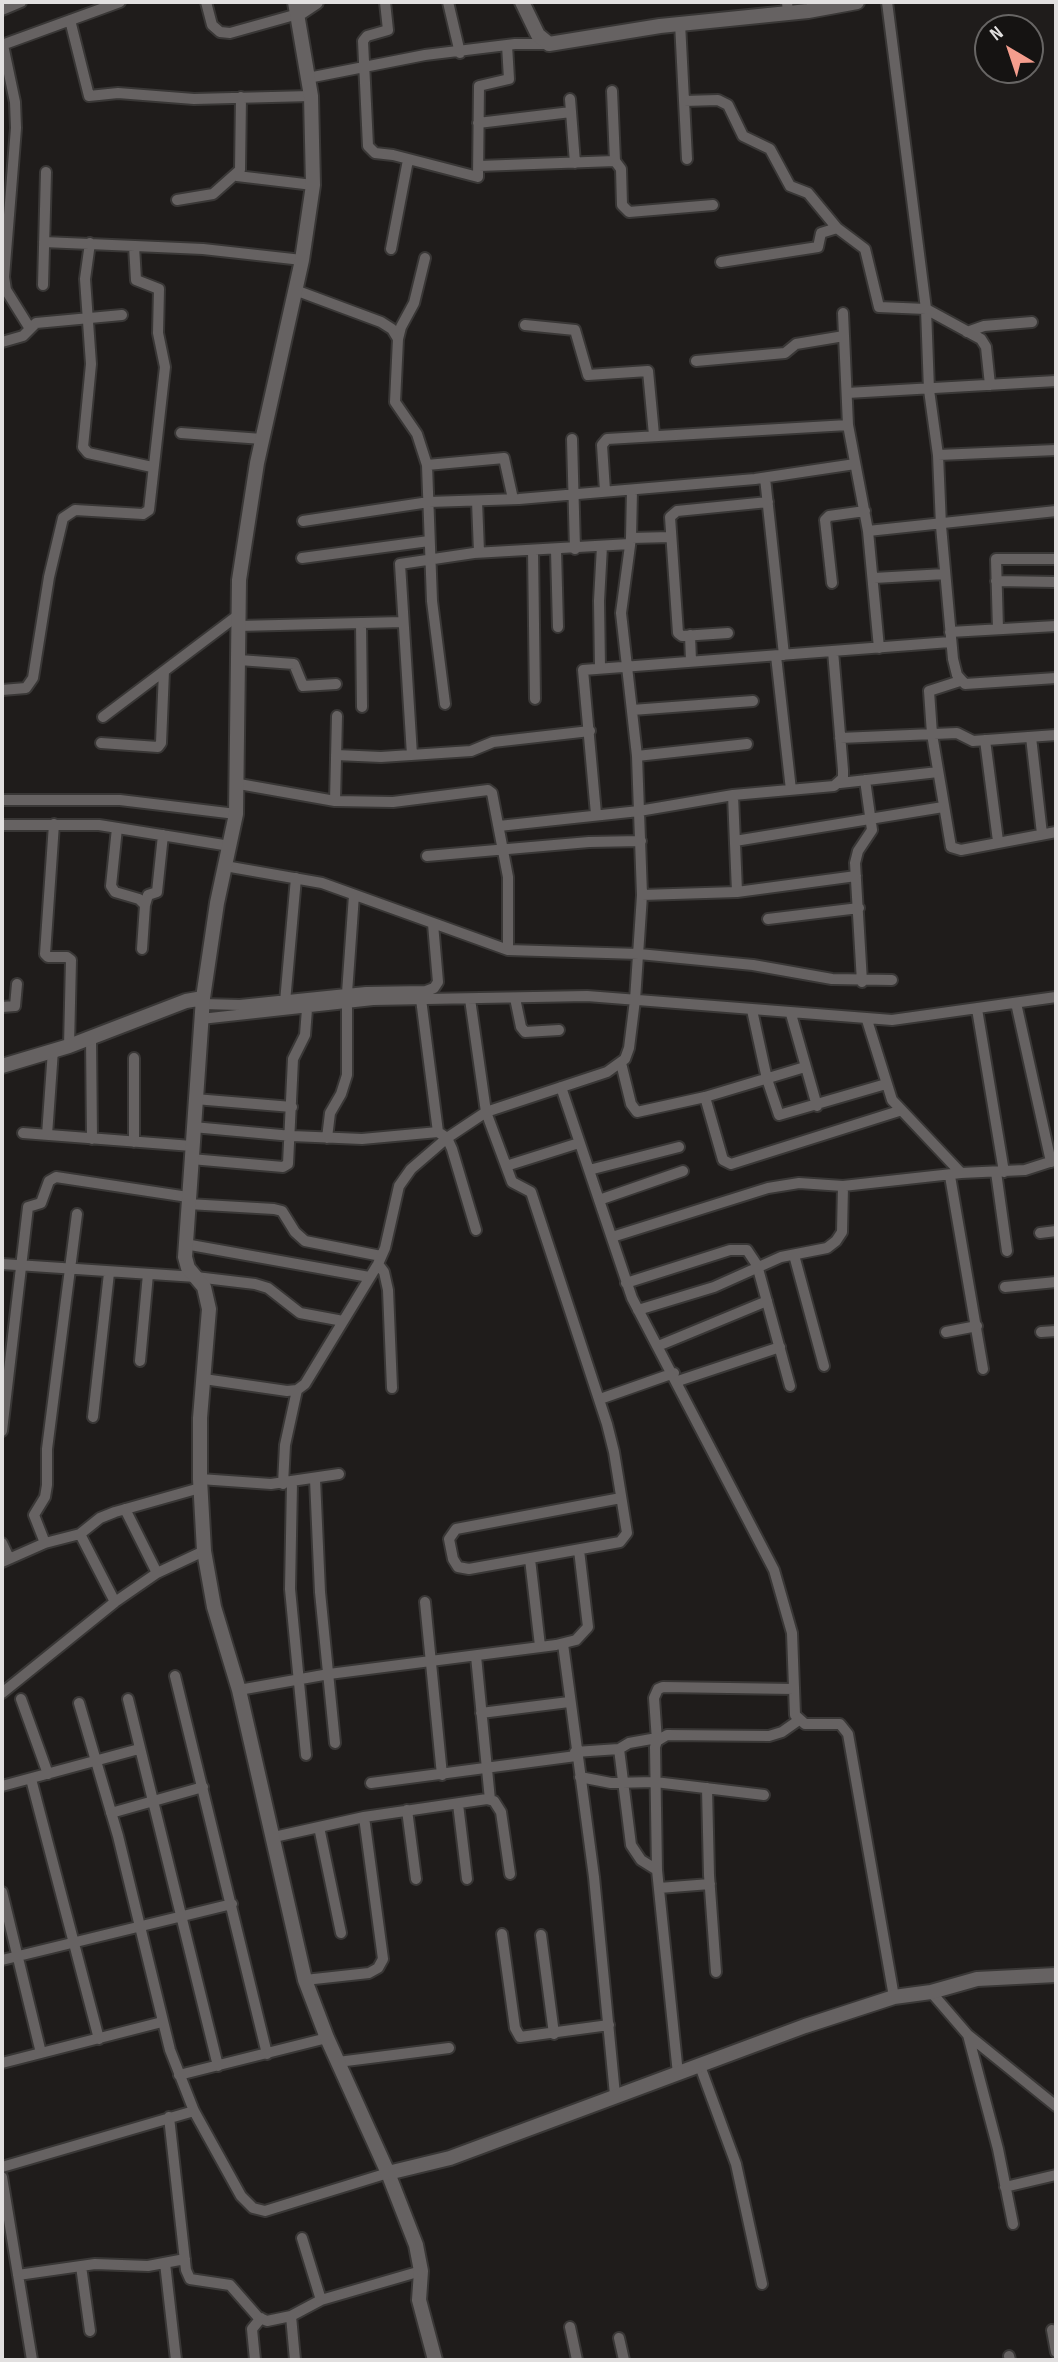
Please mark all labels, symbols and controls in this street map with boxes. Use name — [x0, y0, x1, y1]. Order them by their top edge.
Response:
north arrow — [974, 14, 1044, 84]
text: N — [986, 22, 1008, 46]

